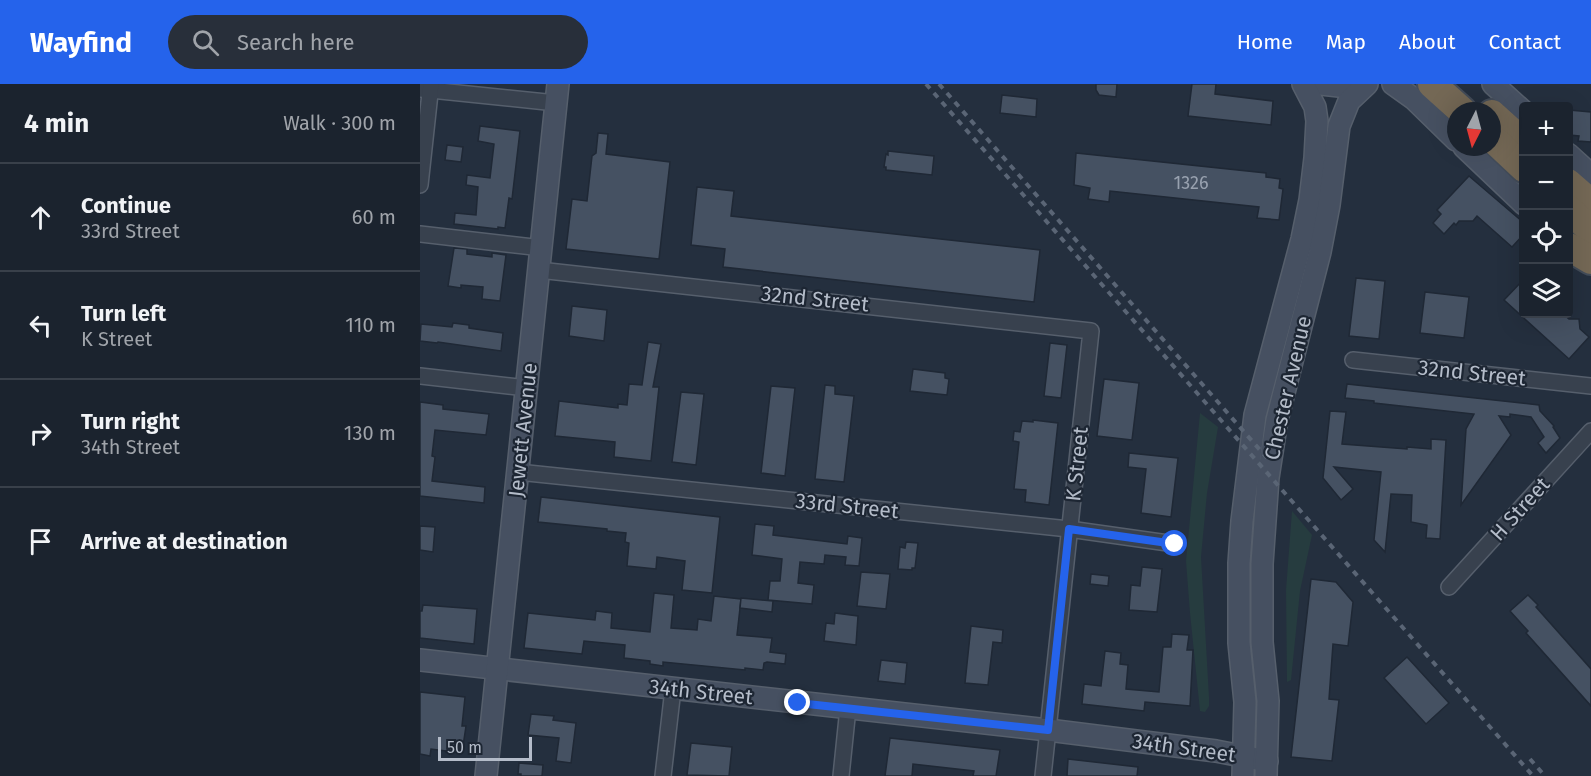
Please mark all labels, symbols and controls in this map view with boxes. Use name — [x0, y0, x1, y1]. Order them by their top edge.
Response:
search box — [168, 15, 588, 69]
text: Wayfind — [30, 26, 132, 59]
icon: search — [189, 26, 222, 59]
text: Search here — [237, 29, 355, 56]
text: Home — [1237, 29, 1293, 55]
text: Map — [1326, 29, 1366, 55]
text: About — [1399, 29, 1456, 55]
text: Contact — [1489, 29, 1561, 55]
north arrow — [1447, 102, 1501, 156]
map controls — [1519, 102, 1573, 318]
button: + — [1519, 102, 1573, 156]
text: 4 min — [24, 108, 89, 139]
text: Walk · 300 m — [283, 111, 396, 135]
button: − — [1519, 156, 1573, 210]
house number: 1326 — [1173, 172, 1209, 194]
text: Continue — [81, 192, 171, 219]
icon: ahead — [24, 201, 57, 234]
text: 60 m — [352, 205, 396, 229]
button: locate — [1519, 210, 1573, 264]
text: 33rd Street — [81, 219, 180, 243]
button: layers — [1519, 264, 1573, 318]
street label: 32nd Street — [760, 280, 871, 318]
text: Turn left — [81, 300, 166, 327]
icon: left — [24, 309, 57, 342]
text: 110 m — [345, 313, 396, 337]
street label: Chester Avenue — [1259, 313, 1317, 463]
text: K Street — [81, 327, 152, 351]
street label: 32nd Street — [1417, 354, 1528, 392]
street label: Jewett Avenue — [503, 362, 543, 498]
text: Turn right — [81, 408, 180, 435]
icon: right — [24, 417, 57, 450]
text: 130 m — [344, 421, 396, 445]
street label: K Street — [1060, 425, 1094, 503]
text: 34th Street — [81, 435, 180, 459]
street label: H Street — [1485, 471, 1556, 546]
street label: 33rd Street — [794, 488, 900, 524]
icon: arrive — [24, 525, 57, 558]
text: Arrive at destination — [81, 528, 288, 555]
route start — [1161, 530, 1187, 556]
street label: 34th Street — [648, 674, 754, 710]
route end — [784, 689, 810, 715]
street label: 34th Street — [1131, 728, 1238, 768]
scale bar — [438, 734, 532, 762]
text: 50 m — [447, 738, 482, 757]

